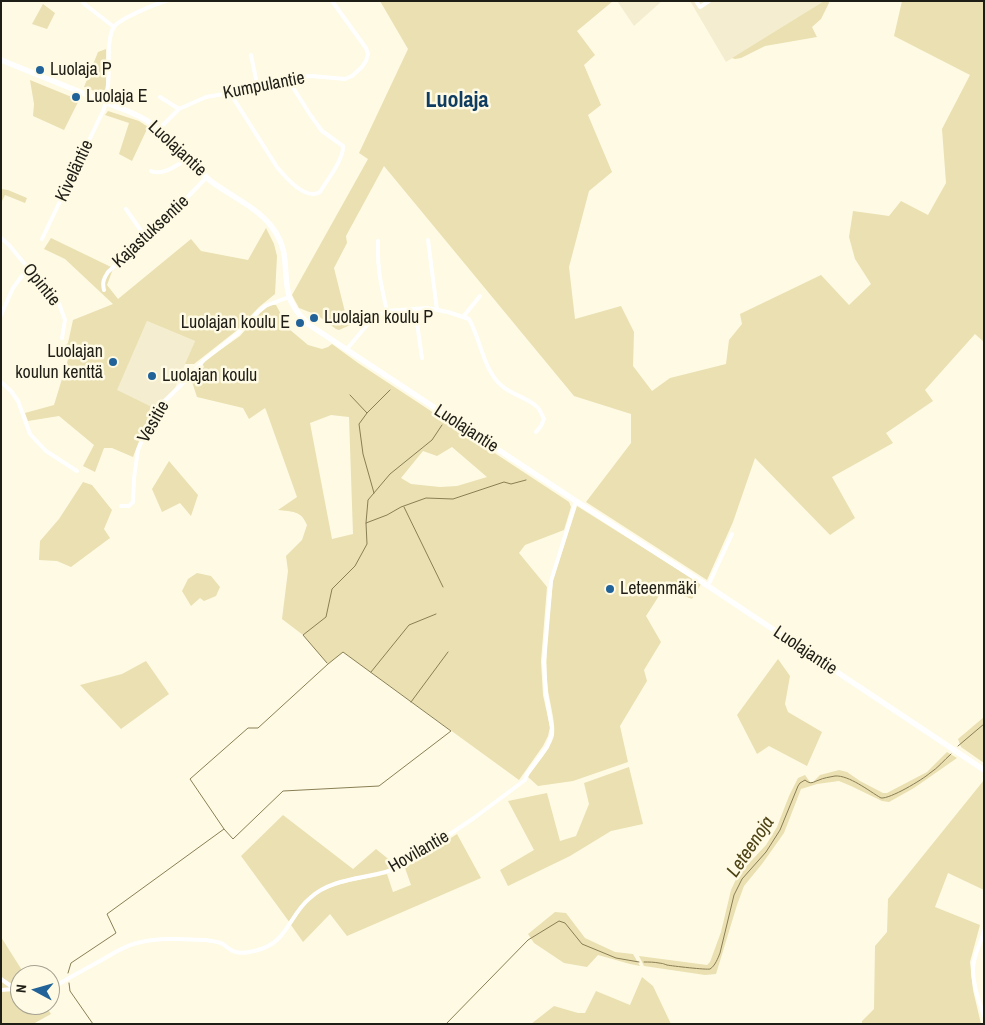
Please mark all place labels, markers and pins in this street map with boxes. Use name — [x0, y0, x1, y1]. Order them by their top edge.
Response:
place label: Luolaja P — [50, 59, 112, 81]
marker: Luolaja P — [34, 64, 46, 76]
place label: Luolaja E — [86, 86, 148, 108]
marker: Luolaja E — [70, 91, 82, 103]
place label: Luolajan koulu P — [324, 307, 433, 329]
place label: Luolajan koulu E — [181, 312, 290, 334]
marker: Luolajan koulu P — [308, 312, 320, 324]
marker: Luolajan koulu E — [294, 317, 306, 329]
place label: Luolajan koulun kenttä — [15, 341, 103, 384]
marker: Luolajan koulun kenttä — [107, 356, 119, 368]
place label: Luolajan koulu — [162, 365, 257, 387]
marker: Luolajan koulu — [146, 370, 158, 382]
place label: Leteenmäki — [620, 578, 697, 600]
marker: Leteenmäki — [604, 583, 616, 595]

